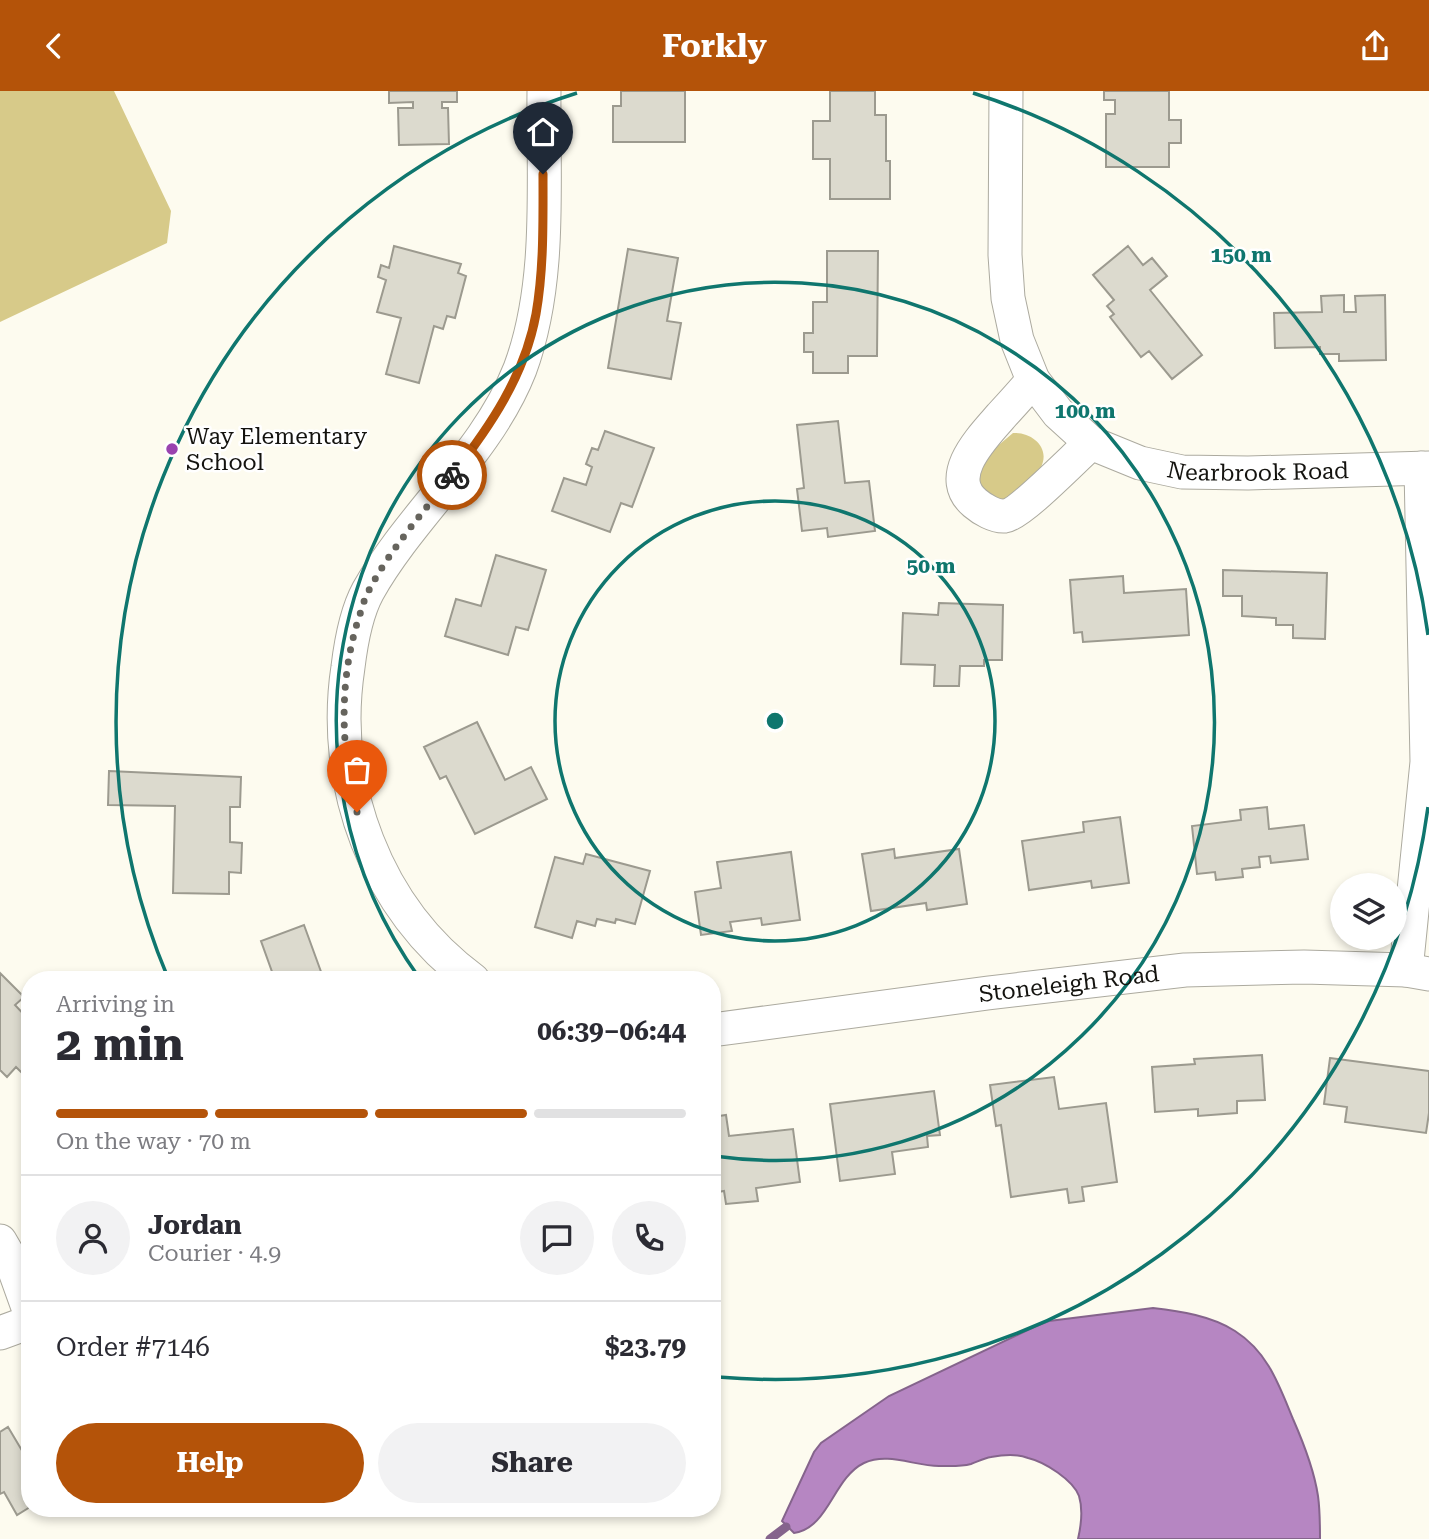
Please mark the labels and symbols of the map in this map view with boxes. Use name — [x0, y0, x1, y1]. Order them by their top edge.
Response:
pin — [513, 102, 573, 174]
text: 150 m — [1211, 243, 1271, 267]
text: 100 m — [1055, 399, 1115, 423]
place label: Way Elementary School — [186, 423, 367, 476]
courier — [417, 440, 487, 510]
marker: Way Elementary School — [164, 441, 180, 457]
street label: Nearbrook Road — [1165, 456, 1350, 487]
text: 50 m — [906, 554, 956, 578]
centre of rings — [763, 709, 787, 733]
pin — [327, 740, 387, 812]
street label: Stoneleigh Road — [977, 960, 1161, 1008]

